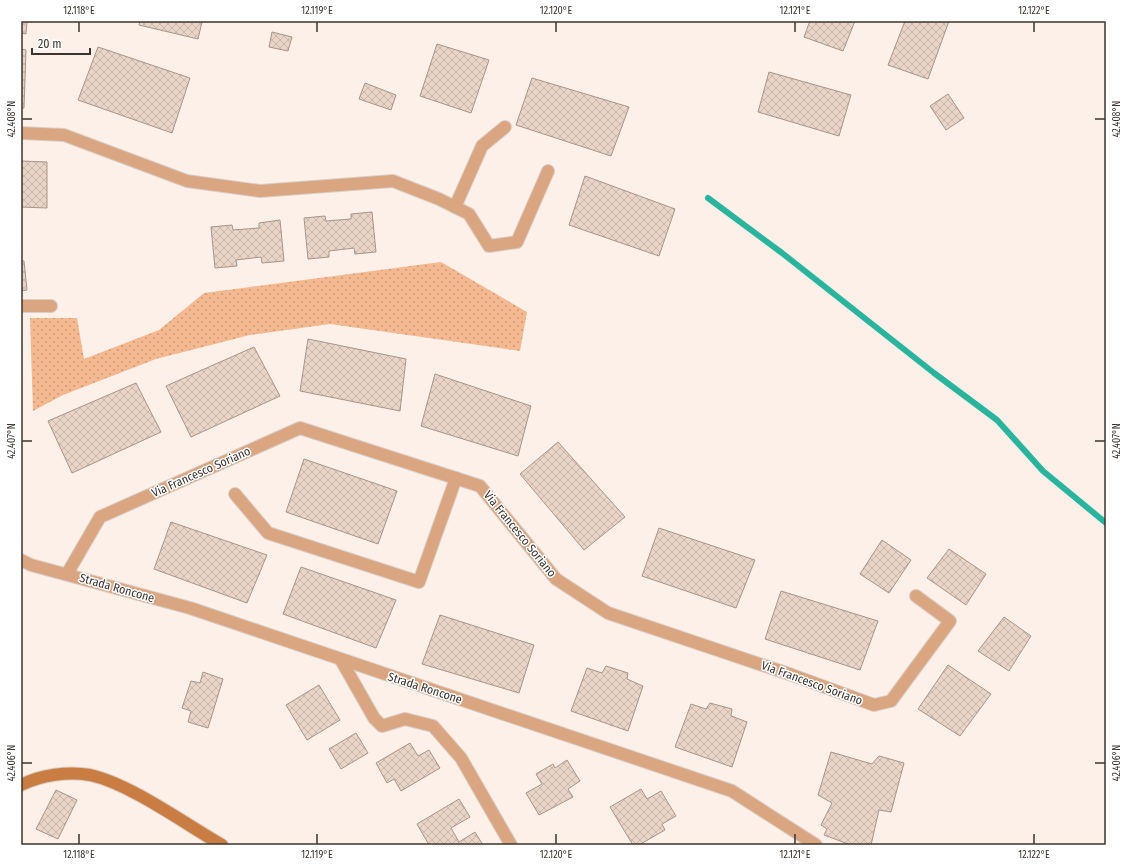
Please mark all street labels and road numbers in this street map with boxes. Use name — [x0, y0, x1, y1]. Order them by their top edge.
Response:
street label: Via Francesco Soriano — [149, 444, 253, 500]
street label: Via Francesco Soriano — [481, 488, 559, 580]
street label: Strada Roncone — [78, 571, 156, 605]
street label: Via Francesco Soriano — [759, 658, 865, 708]
street label: Strada Roncone — [386, 669, 464, 707]

